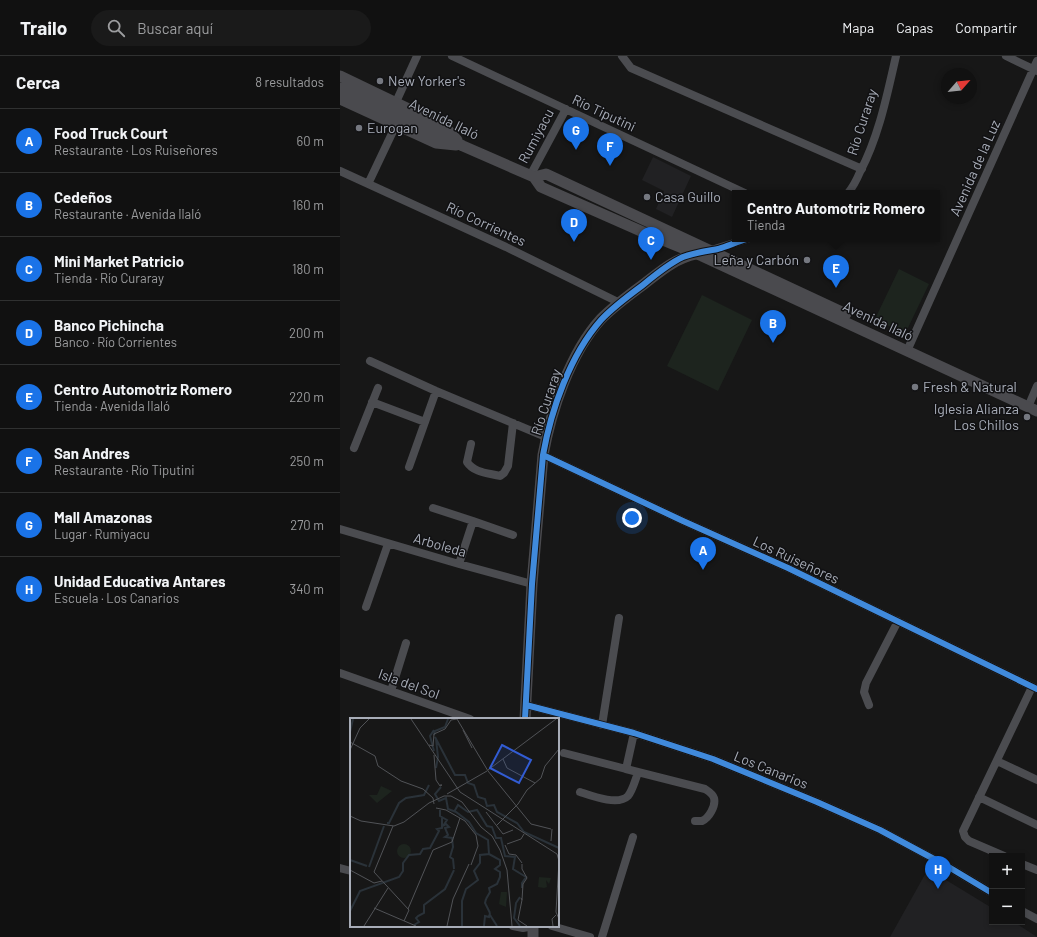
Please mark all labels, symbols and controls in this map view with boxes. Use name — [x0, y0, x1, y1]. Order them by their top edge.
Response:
search box — [91, 10, 371, 46]
text: Trailo — [20, 16, 67, 39]
icon: search — [105, 17, 127, 39]
text: Buscar aquí — [137, 19, 213, 37]
text: Mapa — [842, 19, 874, 36]
text: Capas — [896, 19, 933, 36]
text: Compartir — [955, 19, 1017, 36]
north arrow — [941, 68, 977, 104]
text: Cerca — [16, 72, 60, 92]
place label: New Yorker's — [388, 72, 466, 89]
text: 8 resultados — [255, 74, 324, 90]
marker: New Yorker's — [375, 76, 385, 86]
street label: Río Curaray — [843, 86, 880, 157]
street label: Río Tiputini — [570, 90, 639, 135]
street label: Avenida Ilaló — [407, 94, 482, 143]
street label: Rumiyacu — [514, 106, 557, 166]
pin: G — [563, 117, 589, 150]
street label: Avenida de la Luz — [946, 117, 1003, 219]
place label: Eurogan — [367, 119, 418, 136]
marker: Eurogan — [354, 123, 364, 133]
text: Food Truck Court — [54, 124, 168, 142]
text: A — [25, 133, 33, 149]
text: 60 m — [297, 133, 324, 149]
pin: F — [597, 133, 623, 166]
text: Restaurante · Los Ruiseñores — [54, 142, 218, 158]
text: Cedeños — [54, 188, 112, 206]
place label: Casa Guillo — [655, 188, 721, 205]
popup — [732, 190, 940, 242]
marker: Casa Guillo — [642, 192, 652, 202]
text: B — [25, 197, 33, 213]
text: 160 m — [292, 197, 324, 213]
street label: Río Corrientes — [444, 198, 529, 249]
text: Centro Automotriz Romero — [747, 199, 925, 217]
text: Restaurante · Avenida Ilaló — [54, 206, 201, 222]
pin: D — [561, 209, 587, 242]
text: Tienda — [747, 217, 785, 233]
pin: C — [638, 227, 664, 260]
place label: Leña y Carbón — [714, 251, 799, 268]
text: Mini Market Patricio — [54, 252, 184, 270]
marker: Leña y Carbón — [802, 255, 812, 265]
pin: E — [823, 255, 849, 288]
text: C — [25, 261, 33, 277]
text: 180 m — [292, 261, 324, 277]
text: Tienda · Río Curaray — [54, 270, 164, 286]
street label: Avenida Ilaló — [840, 297, 916, 344]
pin: B — [760, 310, 786, 343]
text: Banco Pichincha — [54, 316, 164, 334]
text: D — [25, 325, 33, 341]
text: 200 m — [289, 325, 324, 341]
text: Banco · Río Corrientes — [54, 334, 177, 350]
street label: Río Curaray — [527, 366, 564, 437]
place label: Fresh & Natural — [923, 378, 1017, 395]
text: Centro Automotriz Romero — [54, 380, 232, 398]
marker: Fresh & Natural — [910, 382, 920, 392]
text: E — [25, 389, 33, 405]
text: 220 m — [289, 389, 324, 405]
text: Tienda · Avenida Ilaló — [54, 398, 170, 414]
place label: Iglesia Alianza Los Chillos — [934, 400, 1019, 433]
marker: Iglesia Alianza Los Chillos — [1022, 412, 1032, 422]
text: San Andres — [54, 444, 130, 462]
text: F — [25, 453, 33, 469]
text: 250 m — [290, 453, 324, 469]
text: Restaurante · Río Tiputini — [54, 462, 195, 478]
text: Mall Amazonas — [54, 508, 152, 526]
your location — [622, 508, 642, 528]
text: G — [25, 517, 33, 533]
text: 270 m — [290, 517, 324, 533]
text: Lugar · Rumiyacu — [54, 526, 150, 542]
street label: Arboleda — [412, 529, 469, 560]
street label: Los Ruiseñores — [750, 532, 842, 587]
pin: A — [690, 537, 716, 570]
text: Unidad Educativa Antares — [54, 572, 226, 590]
text: H — [25, 581, 33, 597]
text: 340 m — [289, 581, 324, 597]
text: Escuela · Los Canarios — [54, 590, 179, 606]
street label: Isla del Sol — [376, 665, 442, 702]
inset map — [350, 718, 559, 927]
street label: Los Canarios — [732, 747, 811, 792]
map controls — [989, 853, 1025, 925]
button: + — [989, 853, 1025, 889]
pin: H — [925, 856, 951, 889]
button: − — [989, 889, 1025, 925]

